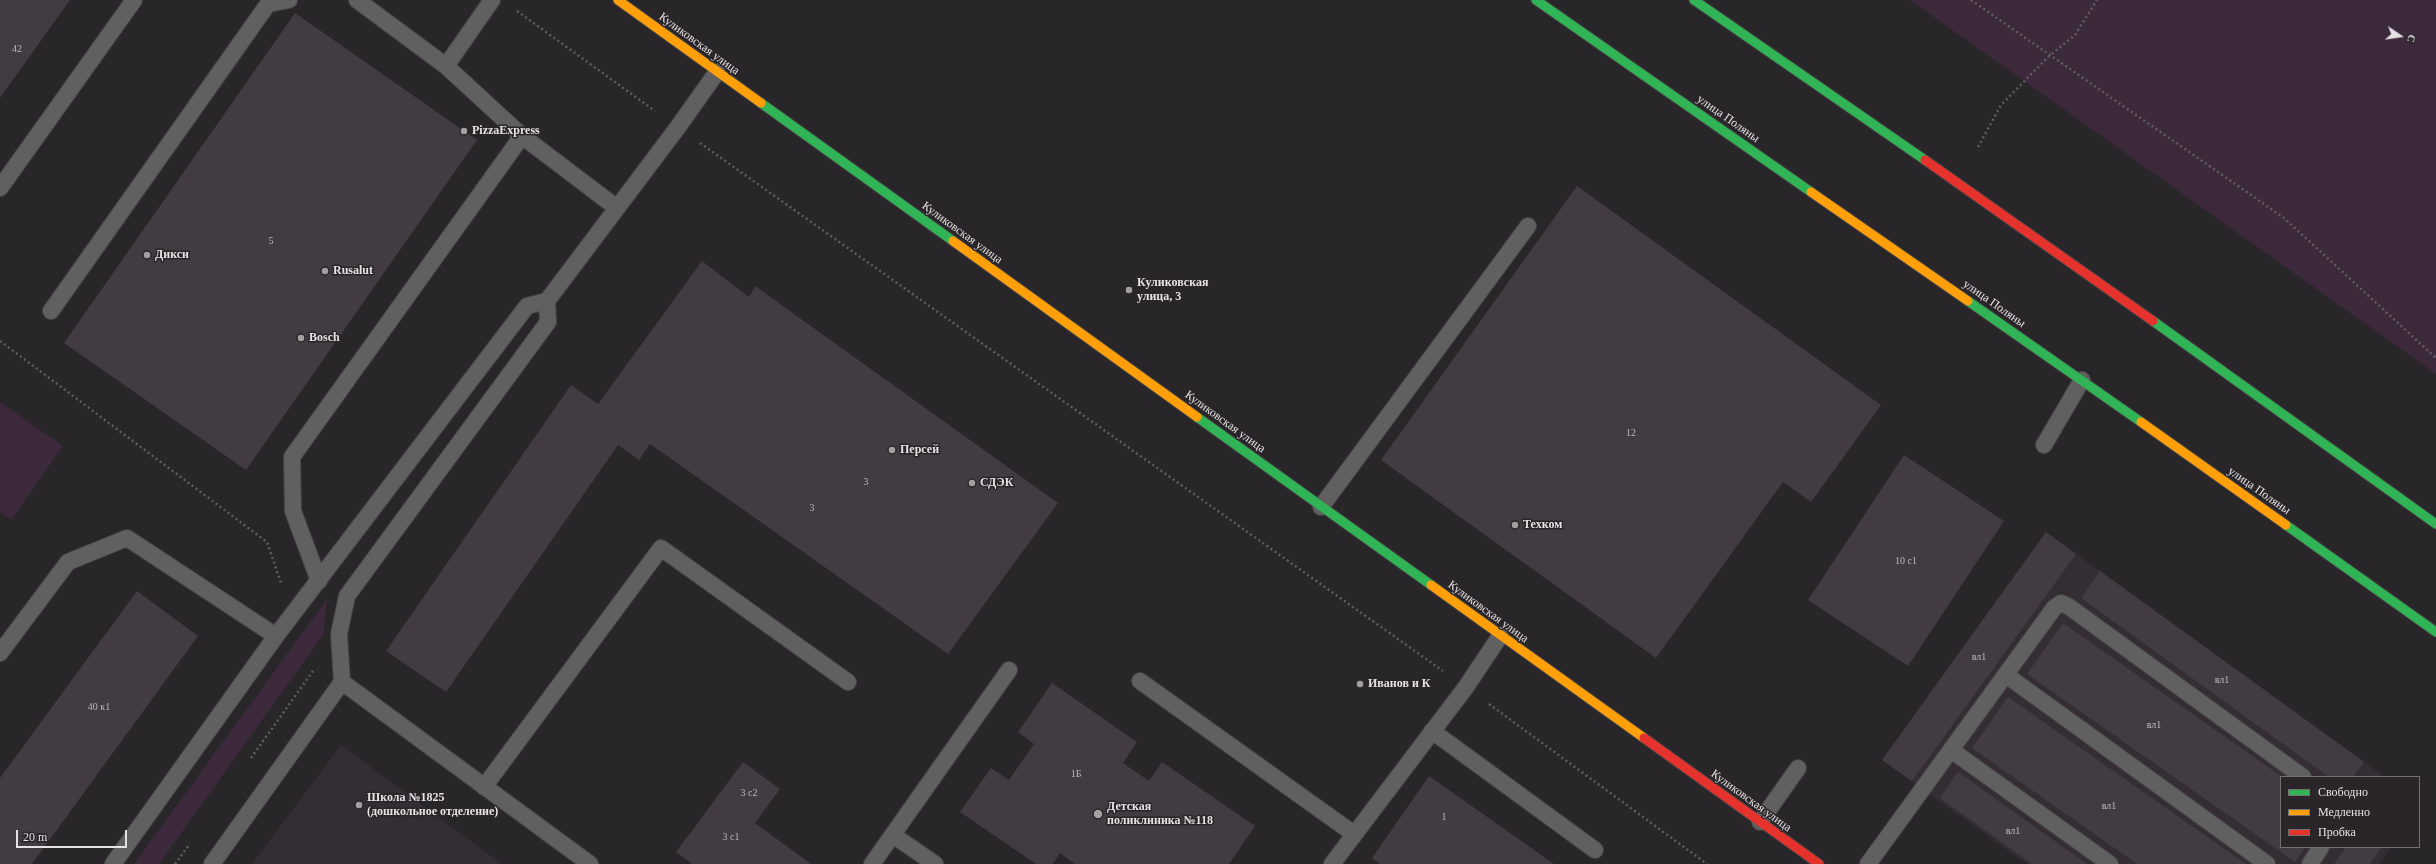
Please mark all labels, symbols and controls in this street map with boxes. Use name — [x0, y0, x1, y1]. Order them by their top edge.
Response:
street label: Куликовская улица — [656, 10, 742, 78]
north arrow — [2380, 16, 2420, 56]
text: С — [2405, 33, 2418, 44]
house number: 42 — [12, 43, 22, 55]
street label: улица Поляны — [1694, 92, 1762, 146]
place label: PizzaExpress — [472, 124, 540, 138]
marker: PizzaExpress — [459, 126, 469, 136]
street label: Куликовская улица — [919, 199, 1005, 267]
house number: 5 — [268, 235, 274, 247]
place label: Дикси — [155, 248, 189, 262]
marker: Дикси — [142, 250, 152, 260]
place label: Rusalut — [333, 264, 373, 278]
marker: Rusalut — [320, 266, 330, 276]
place label: Куликовская улица, 3 — [1137, 276, 1208, 304]
street label: улица Поляны — [1960, 277, 2028, 331]
marker: Куликовская улица, 3 — [1124, 285, 1134, 295]
place label: Bosch — [309, 331, 340, 345]
marker: Bosch — [296, 333, 306, 343]
street label: Куликовская улица — [1182, 388, 1268, 456]
house number: 12 — [1626, 427, 1636, 439]
place label: Персей — [900, 443, 939, 457]
marker: Персей — [887, 445, 897, 455]
street label: улица Поляны — [2225, 464, 2293, 518]
house number: 3 — [864, 476, 868, 488]
place label: СДЭК — [980, 476, 1013, 490]
marker: СДЭК — [967, 478, 977, 488]
house number: 3 — [810, 502, 814, 514]
place label: Техком — [1523, 518, 1562, 532]
marker: Техком — [1510, 520, 1520, 530]
house number: 10 с1 — [1895, 555, 1917, 567]
street label: Куликовская улица — [1445, 578, 1531, 646]
house number: вл1 — [1972, 651, 1986, 663]
house number: вл1 — [2215, 674, 2229, 686]
place label: Иванов и К — [1368, 677, 1431, 691]
marker: Иванов и К — [1355, 679, 1365, 689]
house number: 40 к1 — [88, 701, 110, 713]
house number: вл1 — [2147, 719, 2161, 731]
street label: Куликовская улица — [1708, 767, 1794, 835]
house number: 1Б — [1071, 768, 1081, 780]
legend — [2280, 776, 2420, 848]
text: Свободно — [2318, 785, 2368, 799]
house number: 3 с2 — [741, 787, 757, 799]
place label: Школа №1825 (дошкольное отделение) — [367, 791, 498, 819]
marker: Школа №1825 (дошкольное отделение) — [354, 800, 364, 810]
place label: Детская поликлиника №118 — [1107, 800, 1213, 828]
house number: вл1 — [2102, 800, 2116, 812]
text: Медленно — [2318, 805, 2370, 819]
marker: Детская поликлиника №118 — [1092, 808, 1104, 820]
house number: 1 — [1442, 811, 1446, 823]
scale bar — [18, 822, 129, 848]
house number: вл1 — [2006, 825, 2020, 837]
text: Пробка — [2318, 825, 2356, 839]
text: 20 m — [23, 830, 47, 844]
house number: 3 с1 — [723, 831, 739, 843]

